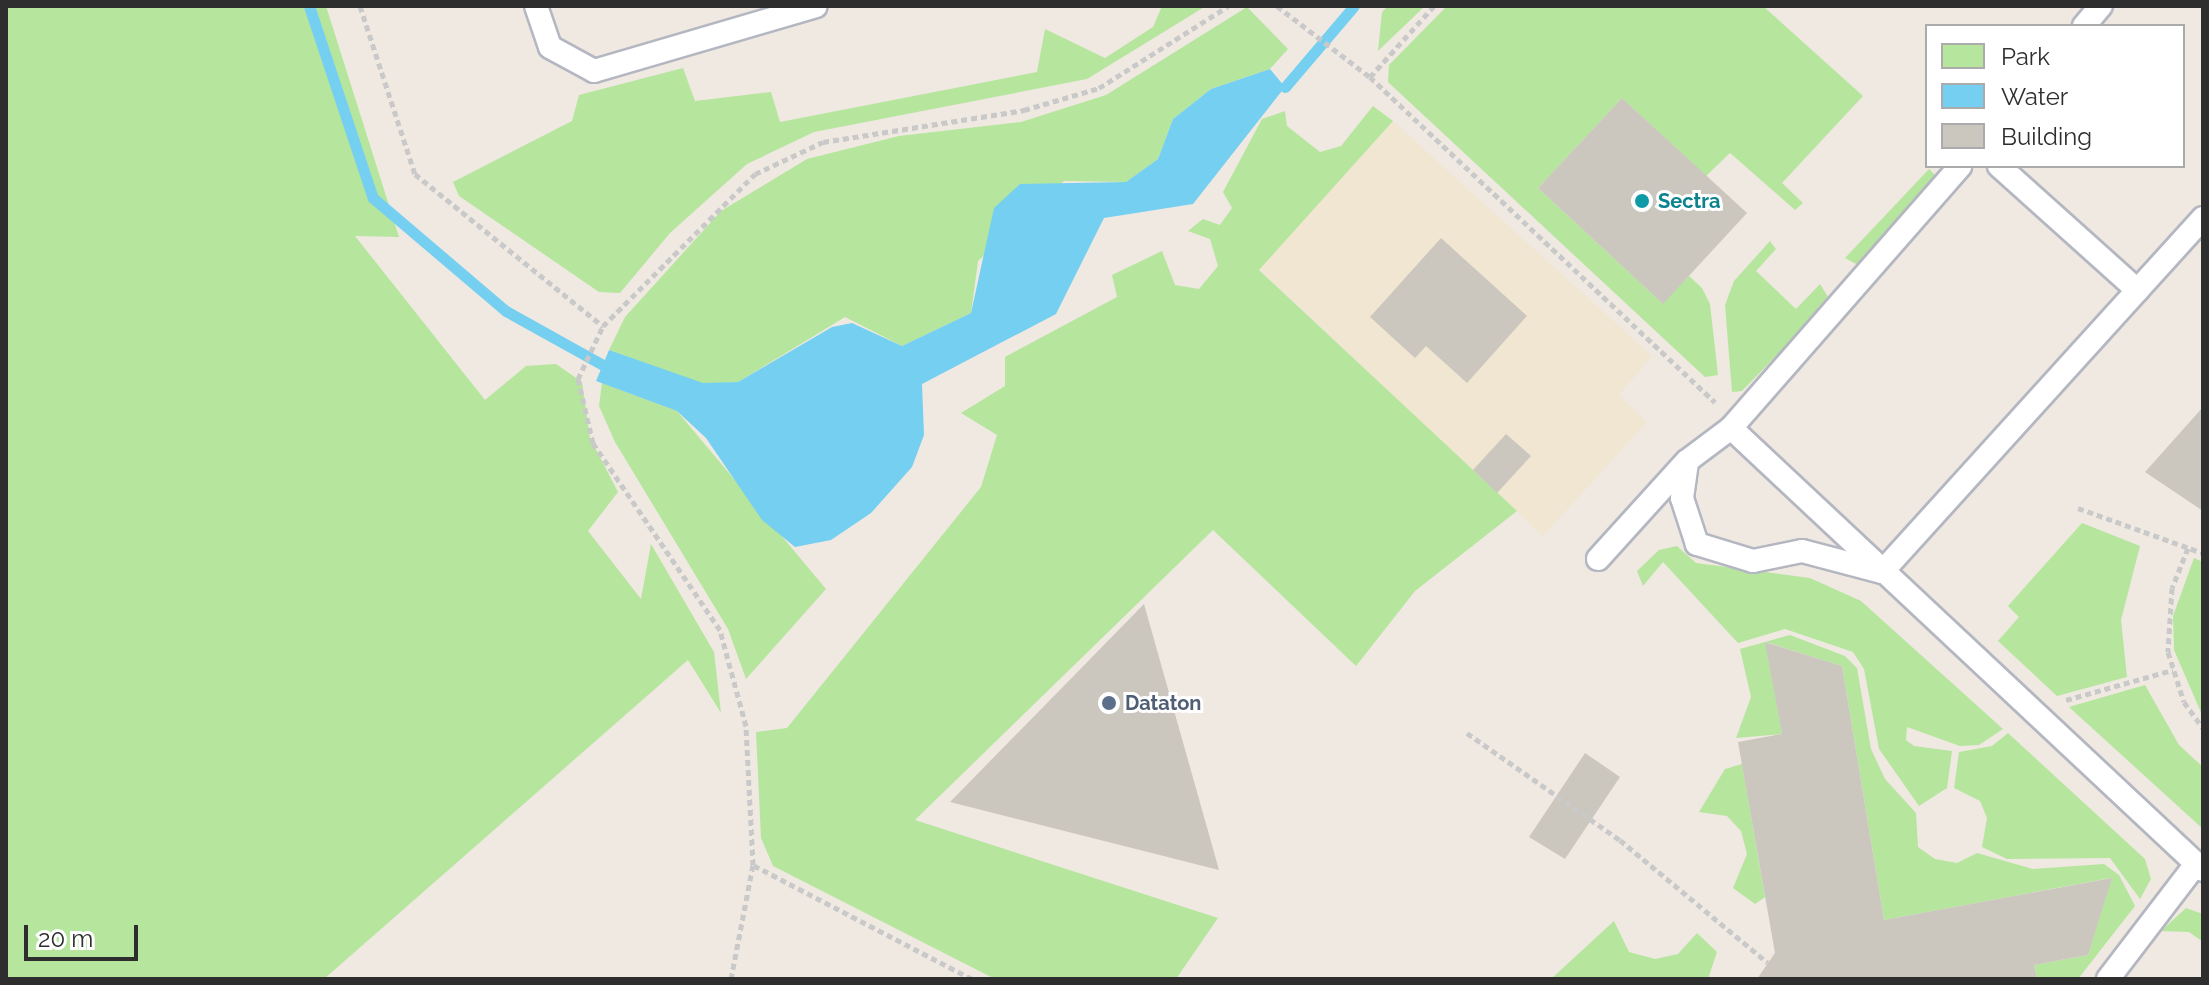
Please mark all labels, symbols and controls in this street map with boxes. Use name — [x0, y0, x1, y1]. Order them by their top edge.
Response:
legend — [1925, 24, 2185, 168]
text: Park — [2001, 42, 2050, 71]
text: Water — [2001, 82, 2068, 111]
text: Building — [2001, 122, 2092, 151]
place label: Sectra — [1658, 189, 1720, 213]
marker: Sectra — [1633, 192, 1651, 210]
place label: Dataton — [1125, 691, 1201, 715]
marker: Dataton — [1100, 694, 1118, 712]
scale bar — [28, 909, 142, 959]
text: 20 m — [38, 924, 93, 953]

